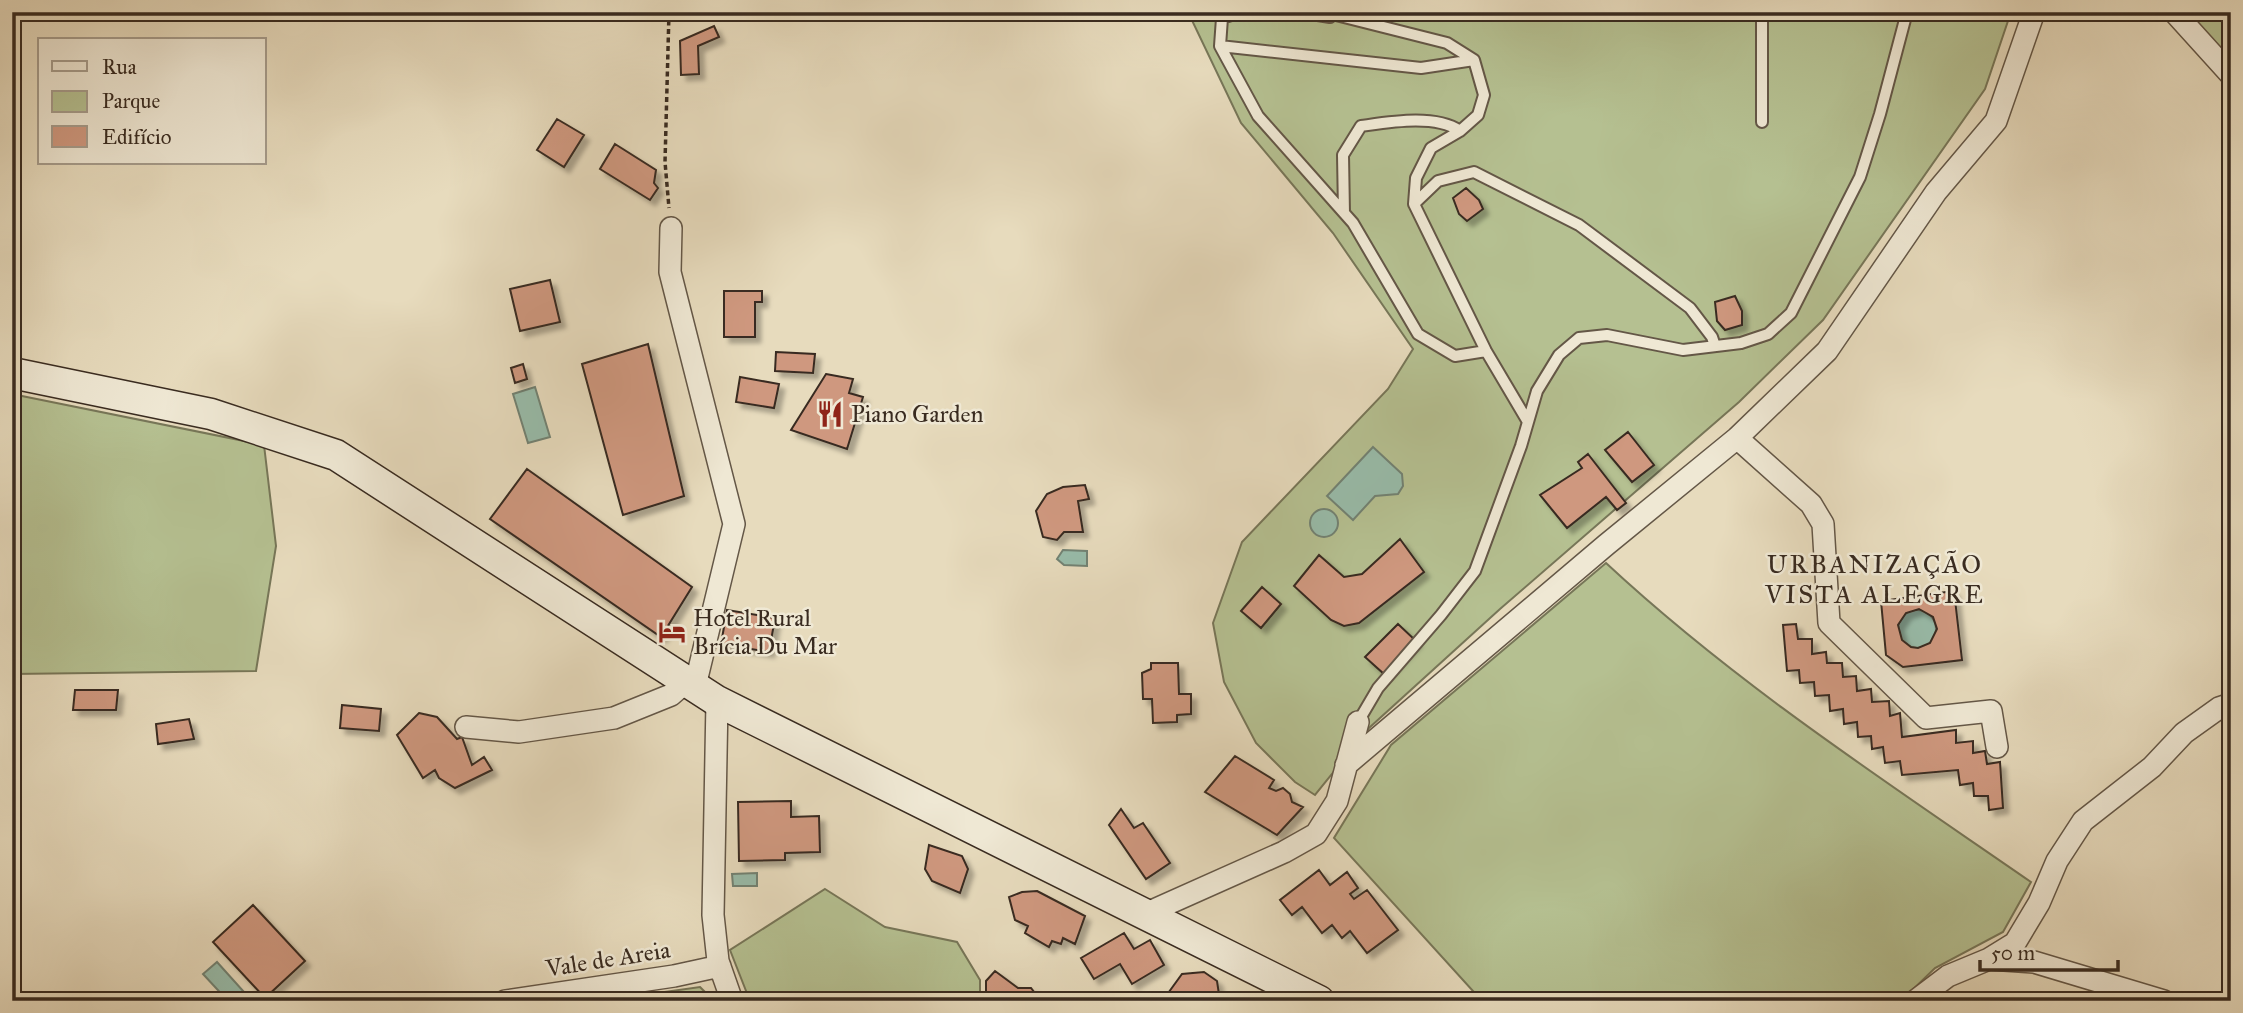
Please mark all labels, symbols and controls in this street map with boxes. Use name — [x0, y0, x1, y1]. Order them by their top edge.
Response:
legend — [38, 38, 266, 164]
text: Rua — [102, 54, 137, 80]
text: Parque — [102, 88, 161, 114]
text: Edifício — [102, 124, 172, 150]
restaurant icon: Piano Garden — [815, 399, 845, 429]
place label: Piano Garden — [851, 399, 984, 429]
district label: URBANIZAÇÃO VISTA ALEGRE — [1764, 548, 1985, 610]
place label: Hotel Rural Brícia Du Mar — [693, 603, 837, 661]
hotel icon: Hotel Rural Brícia Du Mar — [657, 617, 687, 647]
scale bar — [1980, 929, 2119, 973]
street label: Vale de Areia — [543, 934, 673, 984]
text: 50 m — [1991, 940, 2036, 966]

